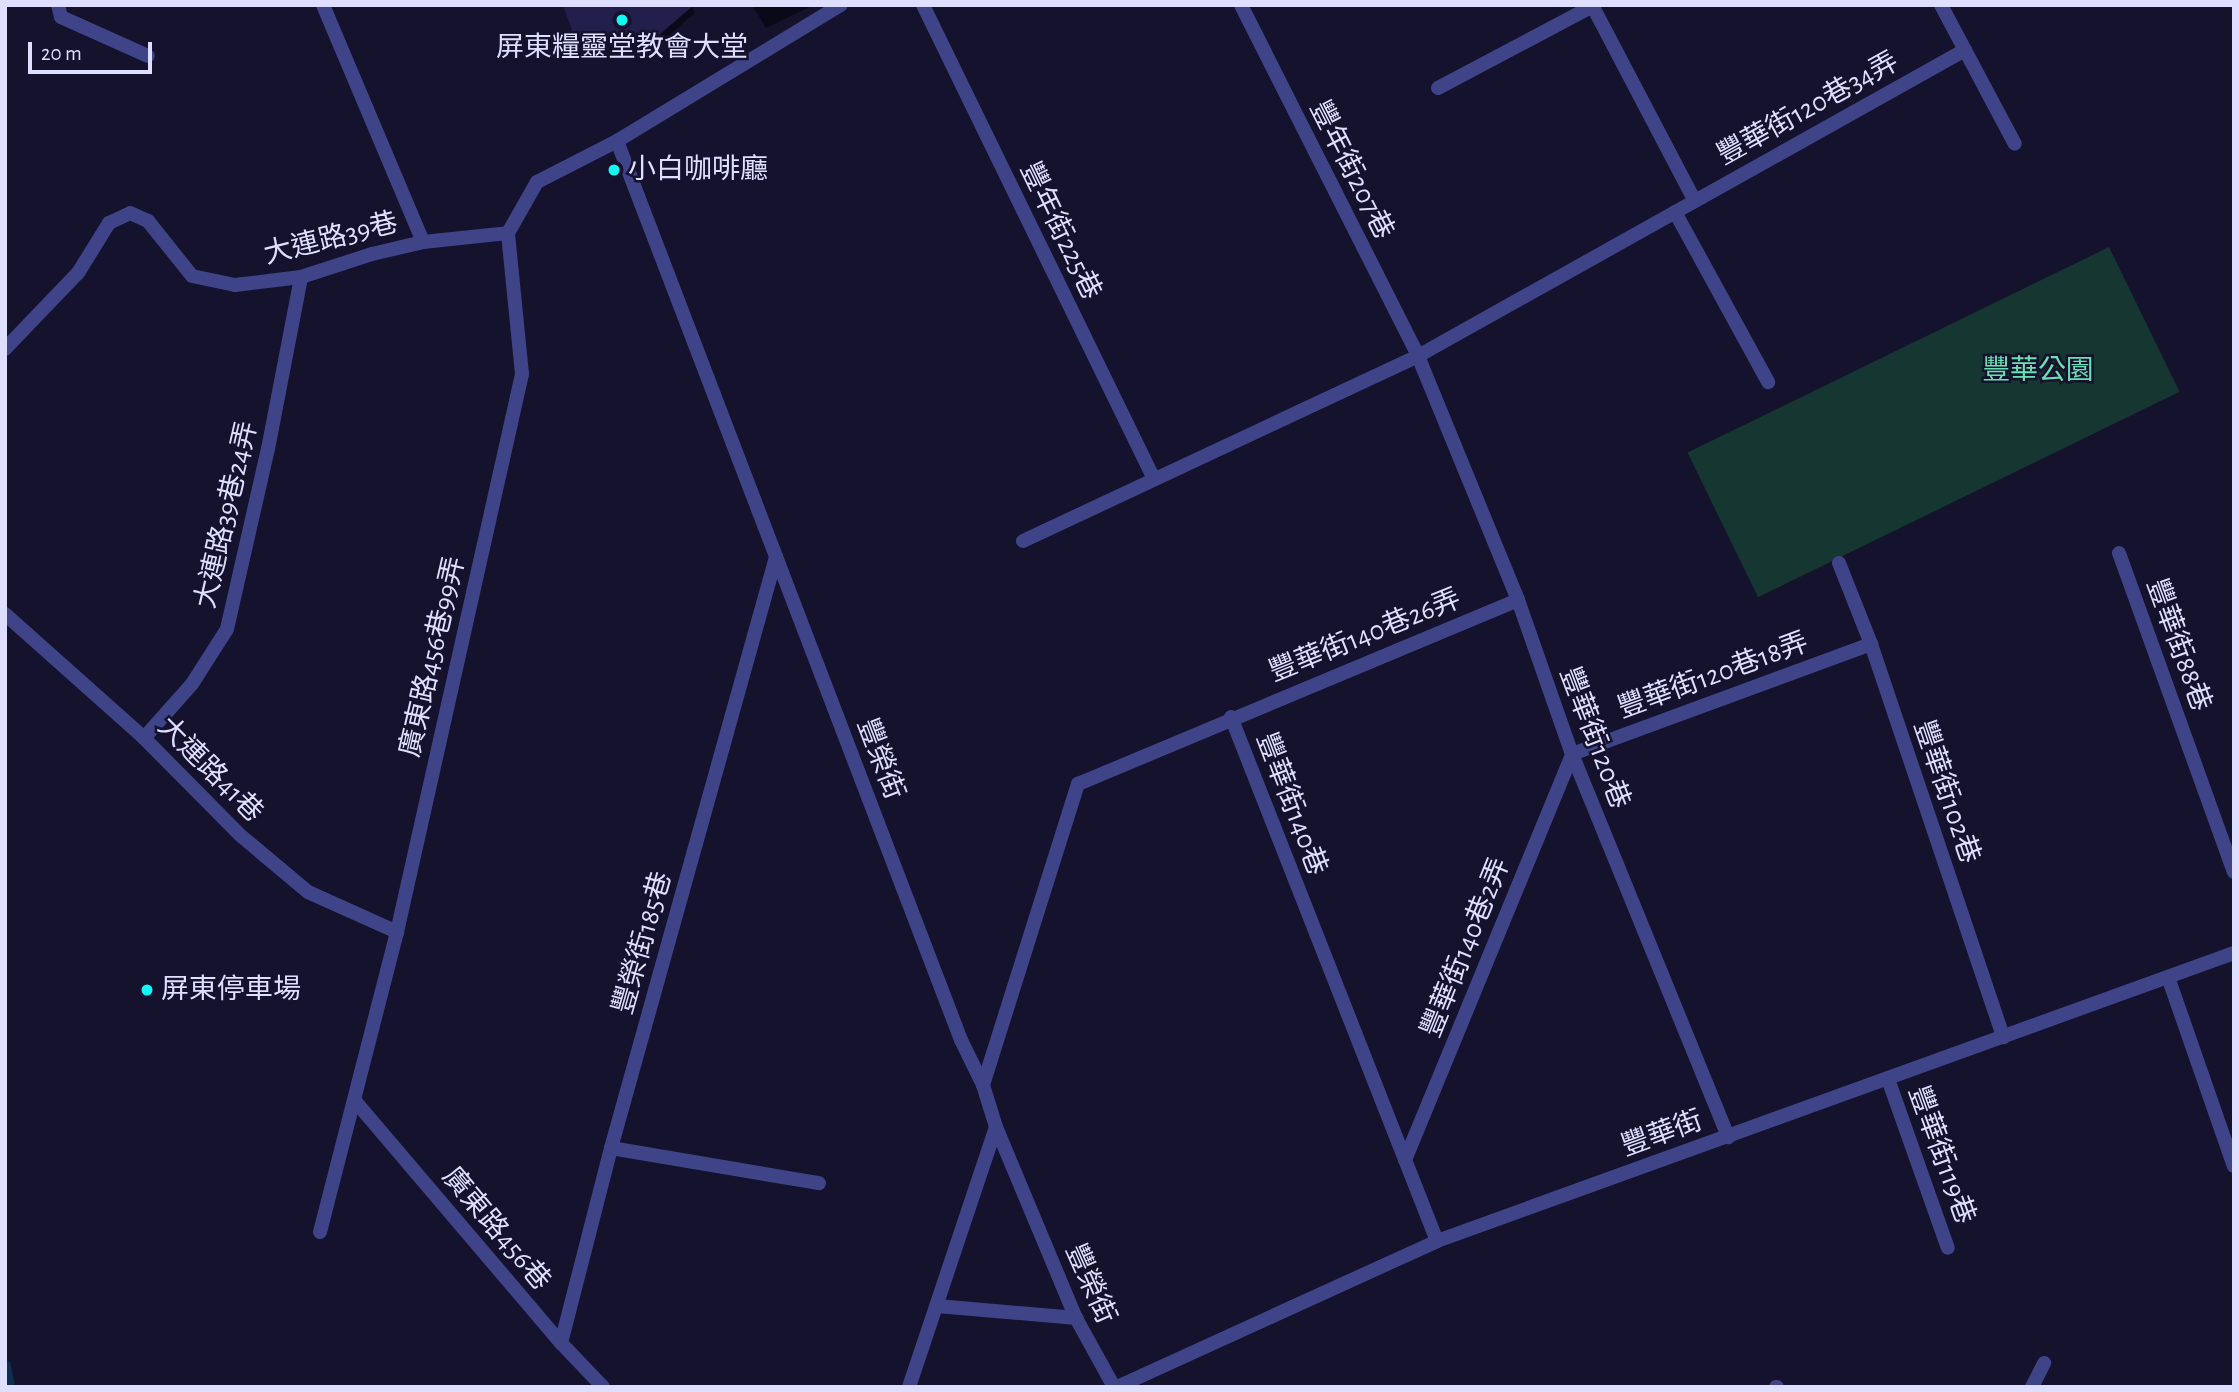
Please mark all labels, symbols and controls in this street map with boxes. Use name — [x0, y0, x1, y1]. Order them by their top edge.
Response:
marker: 屏東糧靈堂教會大堂 — [614, 12, 630, 28]
scale bar — [32, 28, 156, 72]
place label: 屏東糧靈堂教會大堂 — [496, 31, 748, 65]
text: 20 m — [41, 43, 82, 64]
street label: 豐華街120巷34弄 — [1711, 45, 1905, 173]
street label: 豐年街207巷 — [1302, 95, 1400, 245]
place label: 小白咖啡廳 — [628, 153, 768, 187]
street label: 豐年街225巷 — [1012, 157, 1108, 305]
marker: 小白咖啡廳 — [606, 162, 622, 178]
street label: 大連路39巷 — [261, 206, 401, 272]
park label: 豐華公園 — [1982, 354, 2094, 388]
street label: 大連路39巷24弄 — [189, 418, 265, 612]
street label: 廣東路456巷99弄 — [394, 554, 472, 760]
street label: 豐華街88巷 — [2139, 574, 2217, 716]
street label: 豐華街140巷26弄 — [1264, 582, 1466, 690]
street label: 豐華街120巷18弄 — [1613, 626, 1813, 726]
street label: 豐華街120巷 — [1552, 662, 1636, 814]
street label: 大連路41巷 — [150, 710, 270, 830]
street label: 豐榮街 — [849, 714, 911, 804]
street label: 豐華街102巷 — [1906, 716, 1986, 868]
street label: 豐華街140巷 — [1248, 728, 1334, 880]
street label: 豐華街140巷2弄 — [1415, 853, 1517, 1043]
street label: 豐榮街185巷 — [607, 868, 679, 1018]
place label: 屏東停車場 — [161, 973, 301, 1007]
marker: 屏東停車場 — [139, 982, 155, 998]
street label: 豐華街119巷 — [1901, 1081, 1981, 1229]
street label: 豐華街 — [1617, 1104, 1707, 1164]
street label: 廣東路456巷 — [435, 1161, 557, 1297]
street label: 豐榮街 — [1058, 1239, 1122, 1329]

